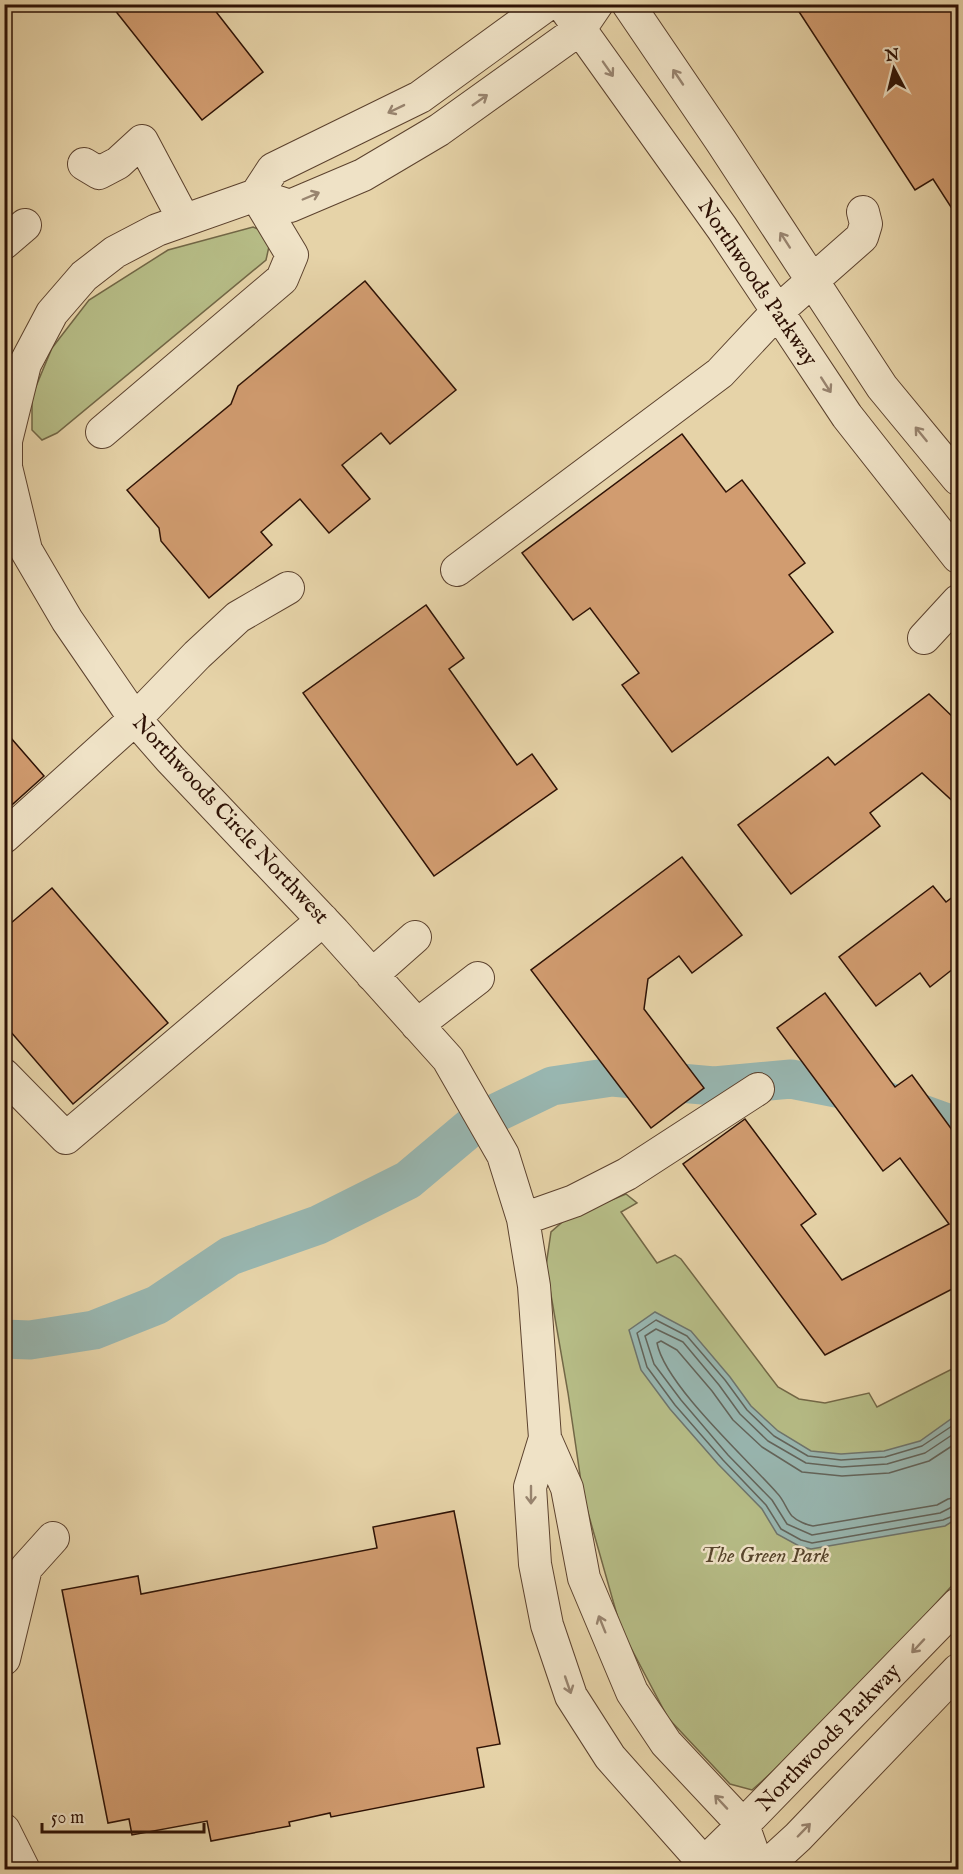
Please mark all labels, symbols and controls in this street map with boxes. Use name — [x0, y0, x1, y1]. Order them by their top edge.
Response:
north arrow — [864, 39, 924, 99]
text: N — [883, 45, 901, 67]
one-way arrow — [602, 61, 614, 77]
one-way arrow — [672, 70, 684, 86]
one-way arrow — [472, 94, 488, 106]
one-way arrow — [388, 103, 406, 115]
one-way arrow — [302, 190, 320, 202]
street label: Northwoods Parkway — [691, 194, 823, 372]
one-way arrow — [779, 232, 791, 249]
one-way arrow — [821, 376, 833, 393]
one-way arrow — [914, 426, 927, 442]
street label: Northwoods Circle Northwest — [126, 709, 335, 931]
one-way arrow — [525, 1484, 537, 1504]
park label: The Green Park — [701, 1542, 829, 1570]
one-way arrow — [596, 1615, 607, 1634]
one-way arrow — [912, 1638, 926, 1653]
street label: Northwoods Parkway — [751, 1658, 907, 1818]
one-way arrow — [563, 1675, 574, 1694]
one-way arrow — [714, 1794, 729, 1809]
scale bar — [42, 1796, 204, 1834]
text: 50 m — [51, 1807, 84, 1830]
one-way arrow — [797, 1822, 812, 1837]

